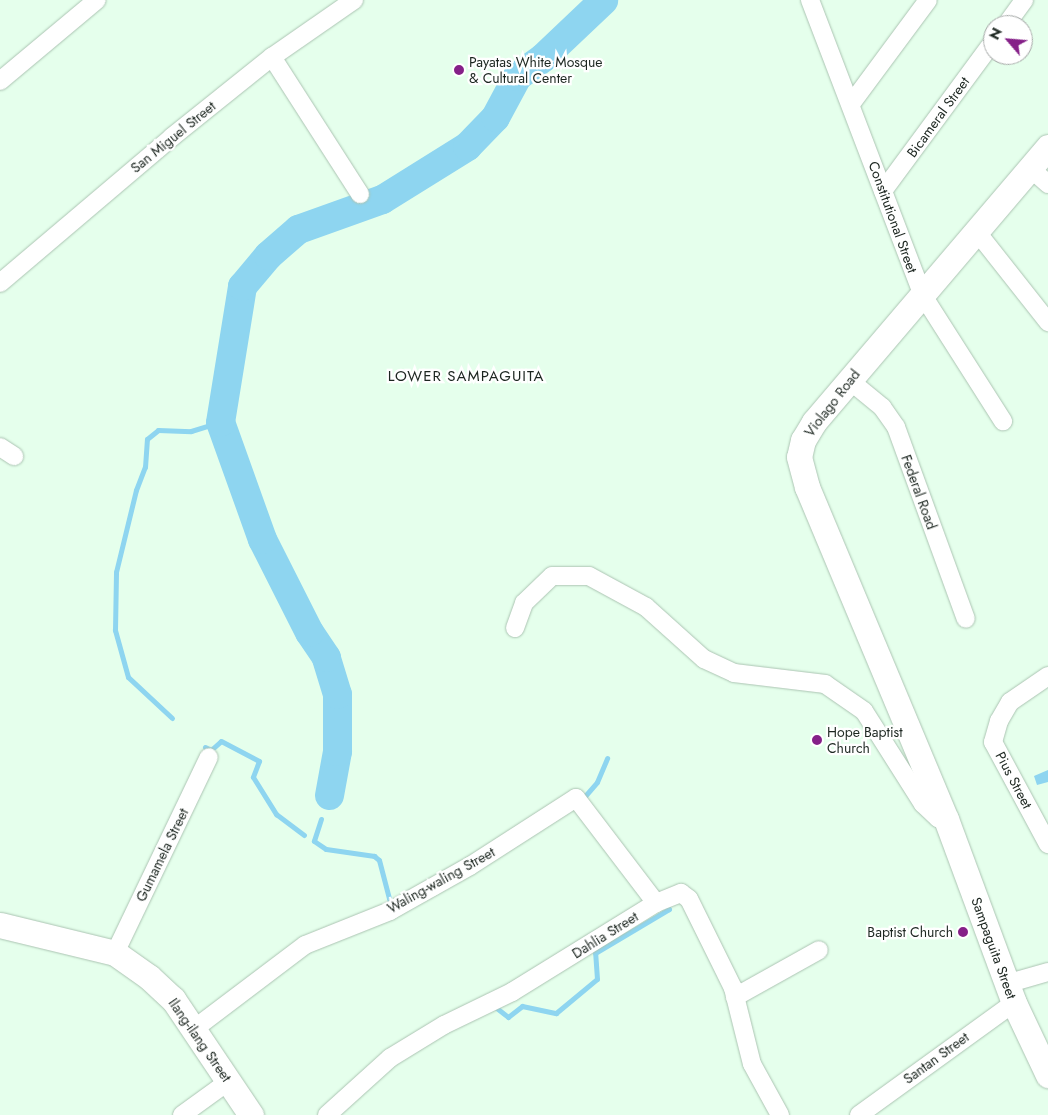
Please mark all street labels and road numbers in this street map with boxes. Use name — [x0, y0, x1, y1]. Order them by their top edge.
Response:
street label: Bicameral Street — [903, 73, 973, 161]
street label: San Miguel Street — [127, 98, 219, 176]
street label: Constitutional Street — [865, 159, 921, 275]
street label: Violago Road — [801, 366, 863, 440]
street label: Federal Road — [898, 452, 940, 532]
street label: Pius Street — [992, 749, 1036, 811]
street label: Gumamela Street — [132, 806, 192, 904]
street label: Waling-waling Street — [384, 843, 498, 917]
street label: Sampaguita Street — [968, 895, 1020, 1001]
street label: Dahlia Street — [569, 908, 641, 962]
street label: Ilang-ilang Street — [165, 995, 235, 1085]
street label: Santan Street — [900, 1029, 972, 1087]

